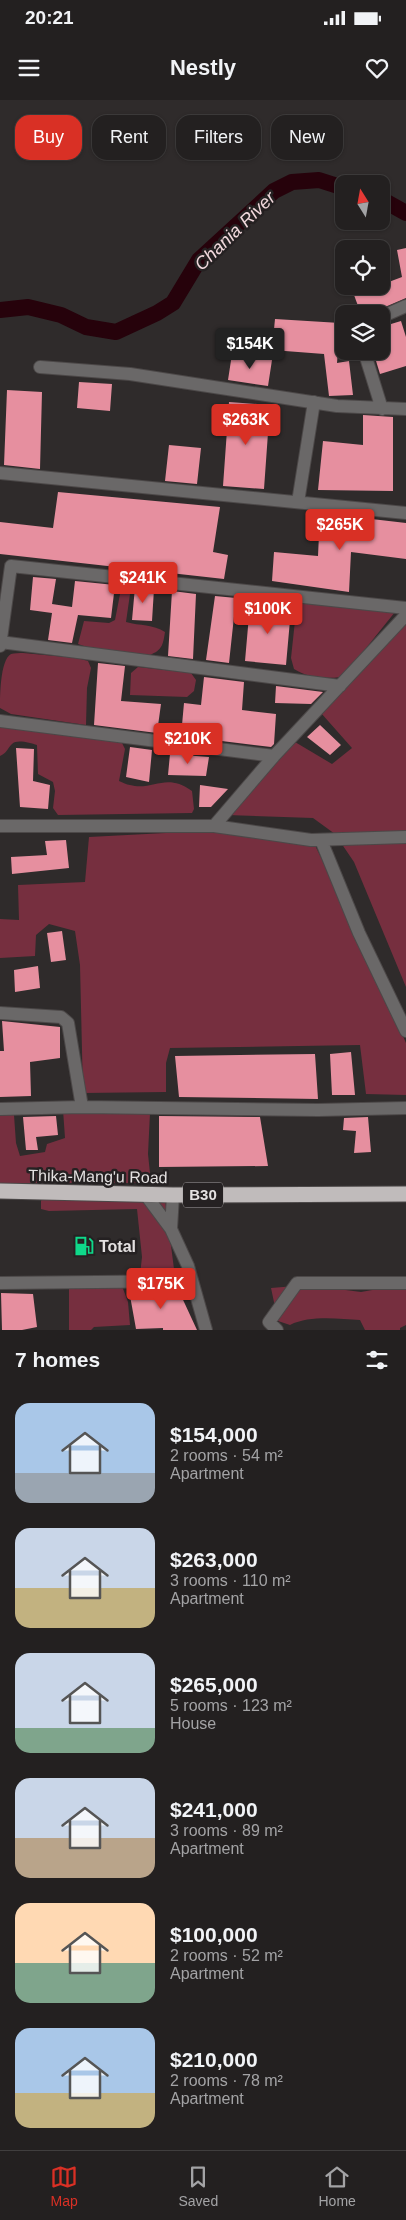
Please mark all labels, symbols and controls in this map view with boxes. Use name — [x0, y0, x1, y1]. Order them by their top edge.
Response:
text: 20:21 — [25, 7, 74, 28]
icon: menu — [15, 54, 43, 82]
icon: heart — [363, 54, 391, 82]
text: Nestly — [170, 55, 236, 80]
chip: Buy — [15, 115, 82, 160]
chip: Rent — [92, 115, 166, 160]
chip: Filters — [176, 115, 261, 160]
chip: New — [271, 115, 343, 160]
north arrow — [335, 175, 390, 230]
map controls — [335, 175, 390, 360]
water label: Chania River — [191, 187, 280, 274]
button: locate — [335, 240, 390, 295]
button: layers — [335, 305, 390, 360]
pin: $154K — [215, 328, 285, 370]
text: $154K — [226, 335, 274, 352]
pin: $263K — [211, 404, 281, 446]
text: $263K — [222, 411, 270, 428]
pin: $265K — [305, 508, 375, 551]
text: $265K — [316, 516, 364, 533]
pin: $241K — [108, 562, 178, 604]
text: $241K — [119, 569, 167, 586]
pin: $100K — [233, 592, 303, 635]
text: $100K — [244, 600, 292, 617]
pin: $210K — [153, 722, 223, 765]
text: $210K — [164, 730, 212, 747]
street label: Thika-Mang'u Road — [28, 1167, 168, 1186]
road number: B30 — [183, 1182, 223, 1208]
fuel station icon: Total — [73, 1235, 95, 1257]
place label: Total — [99, 1238, 136, 1255]
pin: $175K — [126, 1268, 196, 1310]
text: $175K — [137, 1275, 185, 1292]
icon: filters — [363, 1346, 391, 1374]
text: 7 homes — [15, 1348, 100, 1371]
icon: home — [55, 1423, 115, 1483]
text: $154,000 — [170, 1423, 258, 1446]
text: 2 rooms · 54 m² — [170, 1447, 283, 1464]
text: Apartment — [170, 1465, 244, 1482]
icon: home — [55, 1548, 115, 1608]
text: $263,000 — [170, 1548, 258, 1571]
text: 3 rooms · 110 m² — [170, 1572, 291, 1589]
text: Apartment — [170, 1590, 244, 1607]
icon: home — [55, 1673, 115, 1733]
text: $265,000 — [170, 1673, 258, 1696]
text: 5 rooms · 123 m² — [170, 1697, 292, 1714]
text: House — [170, 1715, 216, 1732]
icon: home — [55, 1798, 115, 1858]
text: $241,000 — [170, 1798, 258, 1821]
text: 3 rooms · 89 m² — [170, 1822, 283, 1839]
text: Apartment — [170, 1840, 244, 1857]
icon: home — [55, 1923, 115, 1983]
text: $100,000 — [170, 1923, 258, 1946]
text: 2 rooms · 52 m² — [170, 1947, 283, 1964]
text: Apartment — [170, 1965, 244, 1982]
icon: home — [55, 2048, 115, 2108]
text: $210,000 — [170, 2048, 258, 2071]
text: 2 rooms · 78 m² — [170, 2072, 283, 2089]
text: Apartment — [170, 2090, 244, 2107]
tab: Map — [50, 2163, 78, 2209]
tab: Saved — [178, 2163, 218, 2209]
tab: Home — [318, 2163, 356, 2209]

